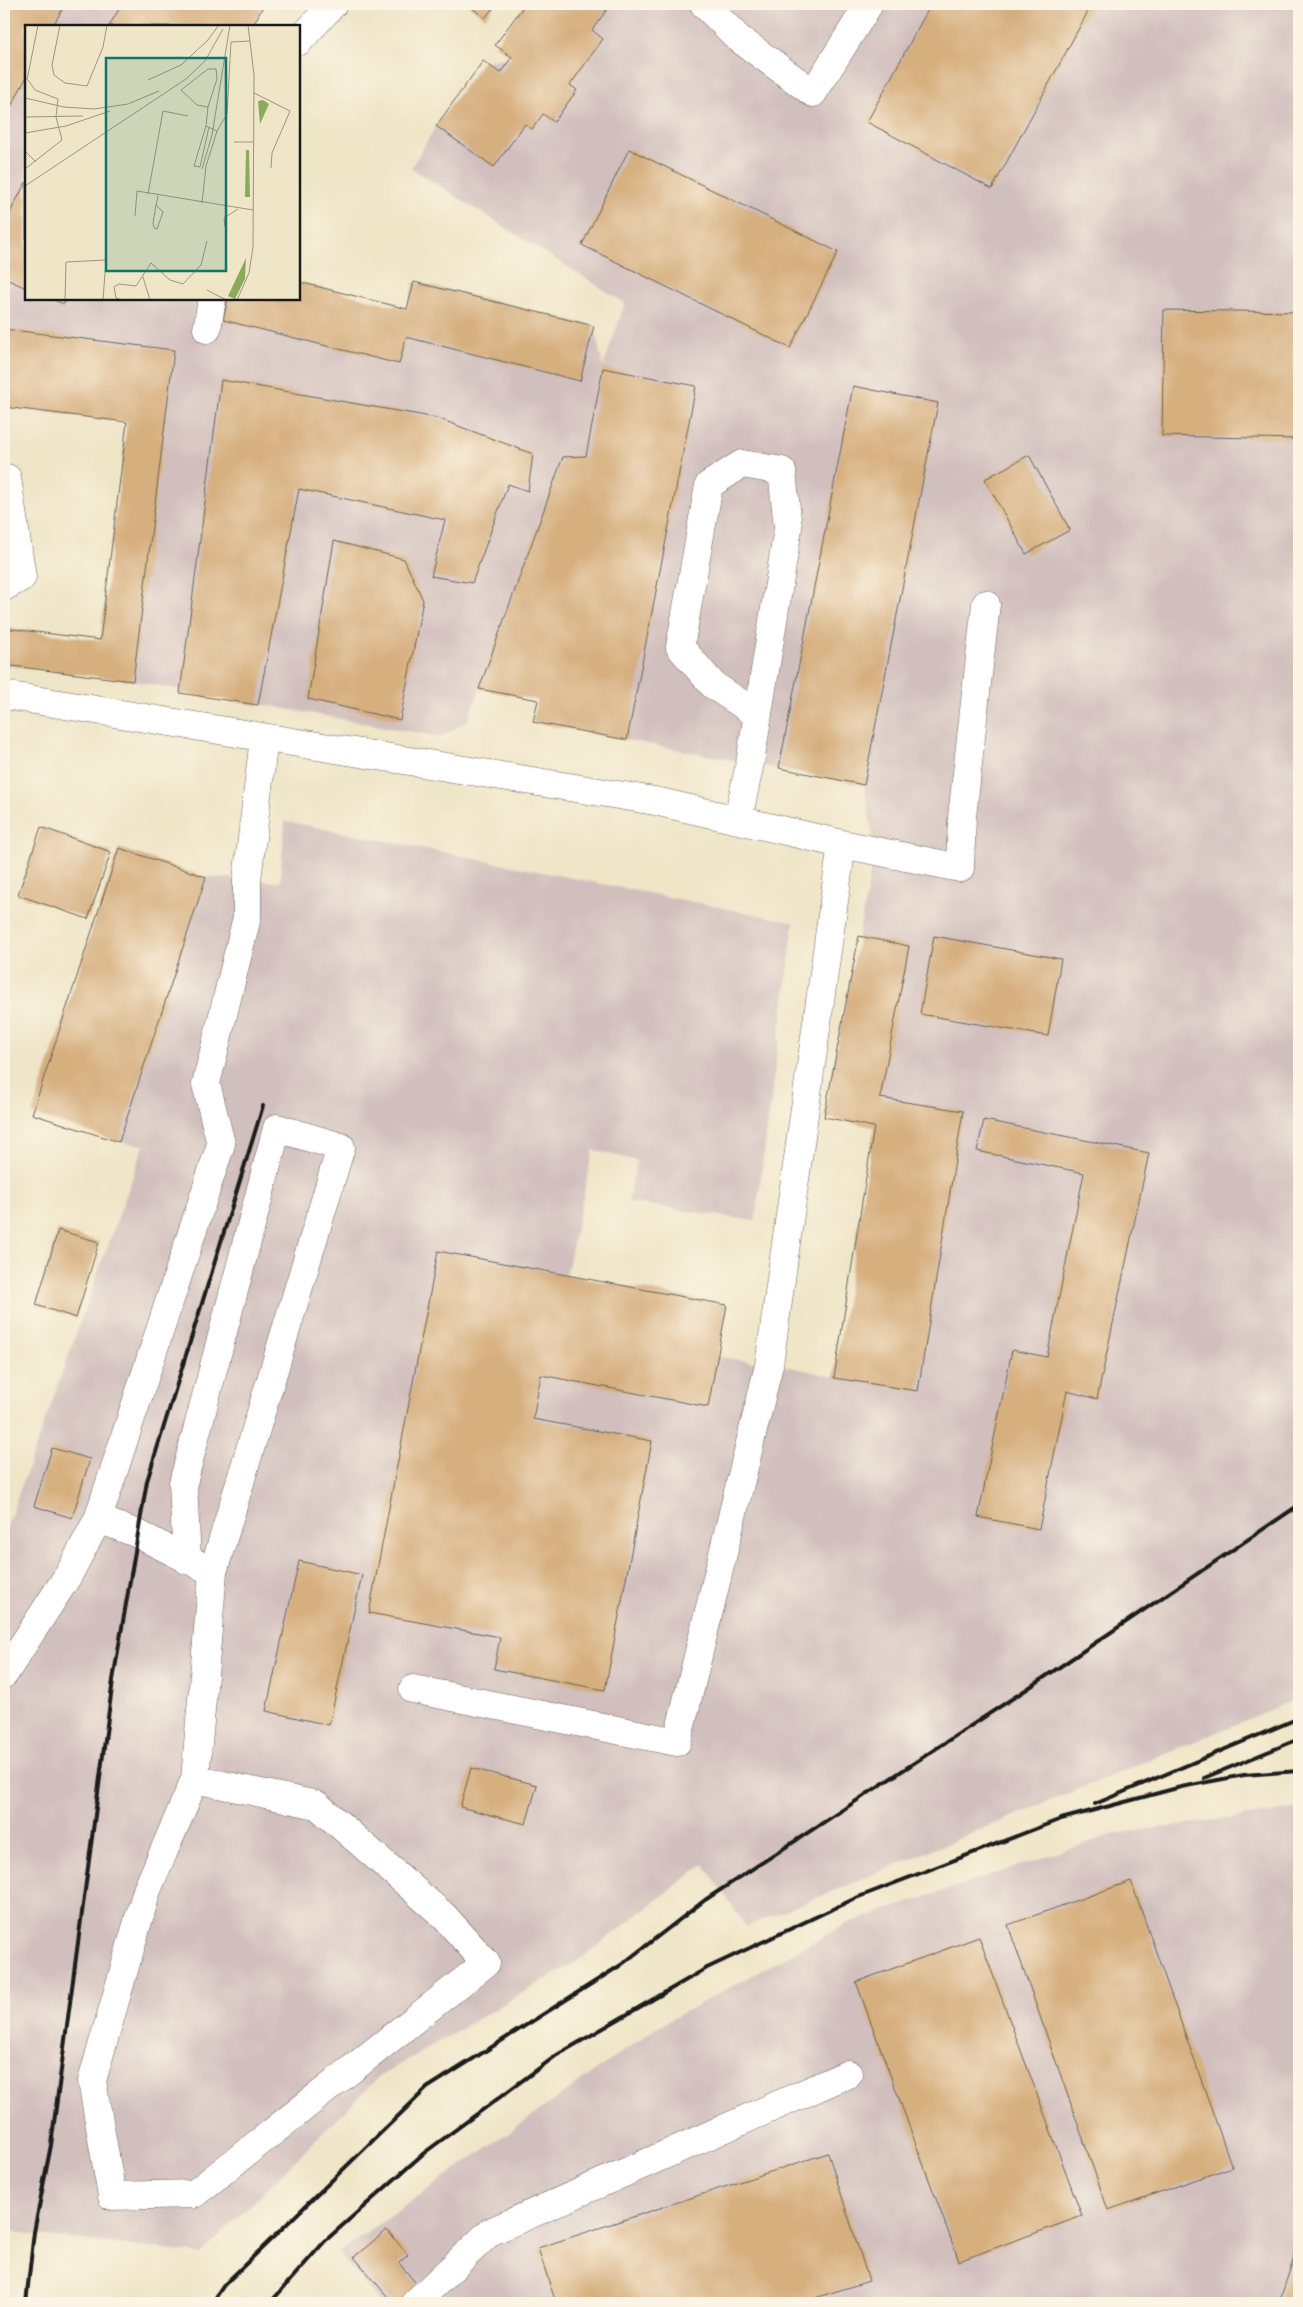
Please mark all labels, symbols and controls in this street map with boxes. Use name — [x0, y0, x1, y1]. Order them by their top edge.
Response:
inset map — [25, 25, 300, 300]

